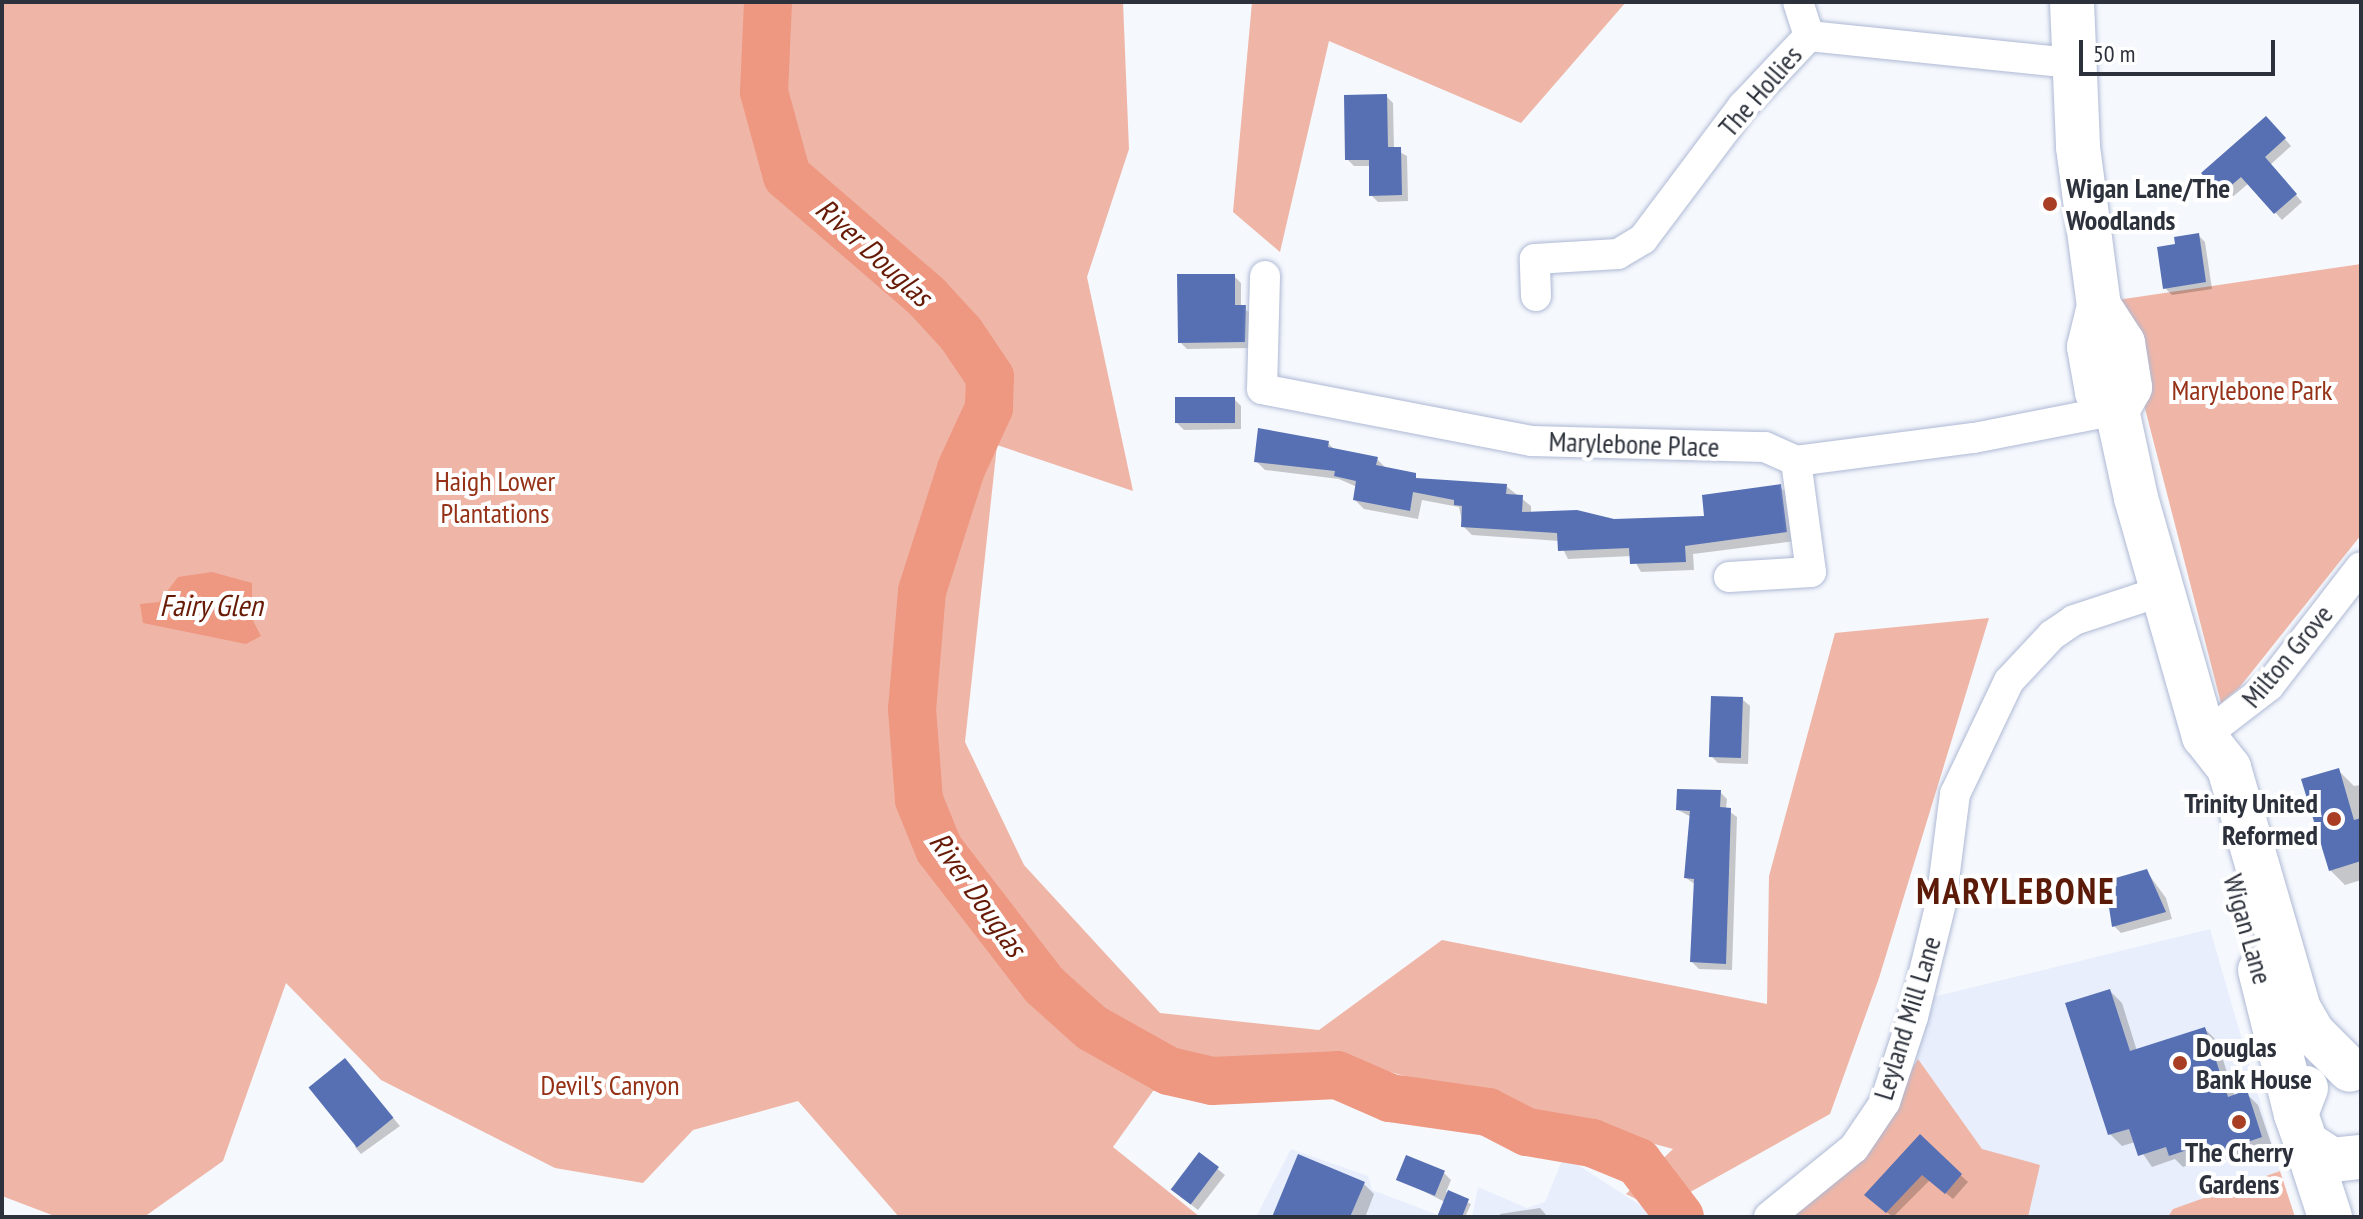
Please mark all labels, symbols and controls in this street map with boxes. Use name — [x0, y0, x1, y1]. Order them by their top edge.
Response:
scale bar — [2083, 24, 2279, 74]
text: 50 m — [2093, 38, 2135, 69]
street label: The Hollies — [1711, 39, 1809, 143]
place label: Wigan Lane/The Woodlands — [2066, 171, 2230, 237]
water label: River Douglas — [809, 191, 939, 313]
marker: Wigan Lane/The Woodlands — [2041, 195, 2059, 213]
park label: Marylebone Park — [2172, 373, 2332, 407]
street label: Marylebone Place — [1548, 424, 1720, 464]
park label: Haigh Lower Plantations — [435, 464, 555, 530]
water label: Fairy Glen — [159, 587, 263, 623]
street label: Milton Grove — [2234, 598, 2340, 714]
place label: Trinity United Reformed — [2183, 786, 2318, 852]
marker: Trinity United Reformed — [2325, 810, 2343, 828]
water label: River Douglas — [922, 825, 1034, 963]
district label: MARYLEBONE — [1916, 869, 2116, 913]
street label: Wigan Lane — [2216, 870, 2280, 988]
street label: Leyland Mill Lane — [1866, 932, 1948, 1104]
place label: Douglas Bank House — [2196, 1030, 2313, 1096]
marker: Douglas Bank House — [2171, 1054, 2189, 1072]
park label: Devil's Canyon — [540, 1068, 680, 1102]
marker: The Cherry Gardens — [2230, 1113, 2248, 1131]
place label: The Cherry Gardens — [2185, 1135, 2293, 1201]

